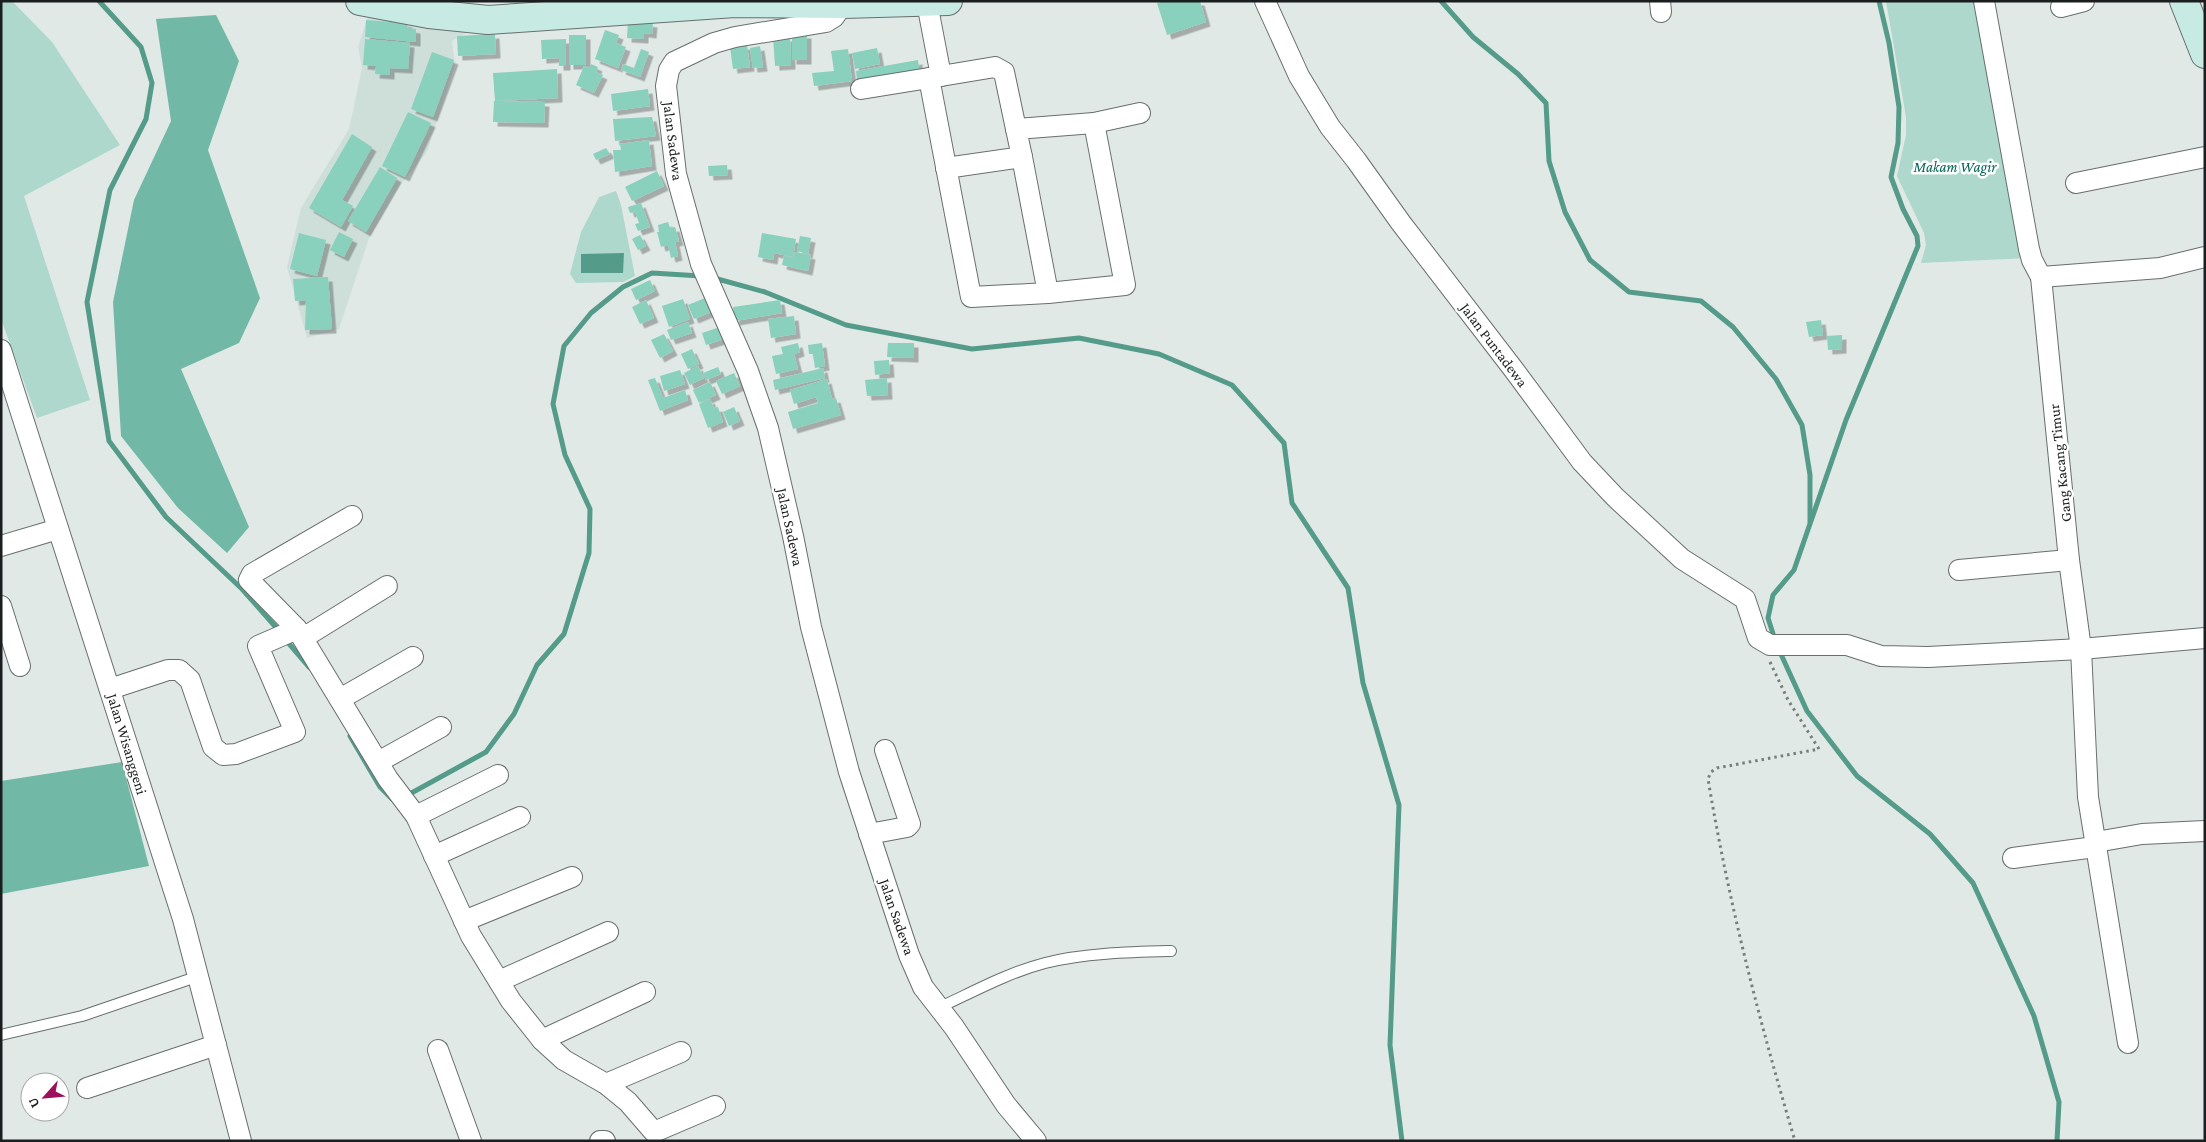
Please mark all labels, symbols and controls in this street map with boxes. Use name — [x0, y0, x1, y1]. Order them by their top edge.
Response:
street label: Jalan Sadewa — [659, 99, 686, 182]
park label: Makam Wagir — [1913, 159, 1997, 176]
street label: Jalan Puntadewa — [1455, 298, 1531, 391]
street label: Gang Kacang Timur — [2046, 402, 2075, 523]
street label: Jalan Sadewa — [773, 485, 806, 568]
street label: Jalan Wisanggeni — [103, 690, 150, 797]
street label: Jalan Sadewa — [875, 875, 918, 958]
north arrow — [20, 1072, 70, 1122]
text: U — [24, 1095, 43, 1111]

